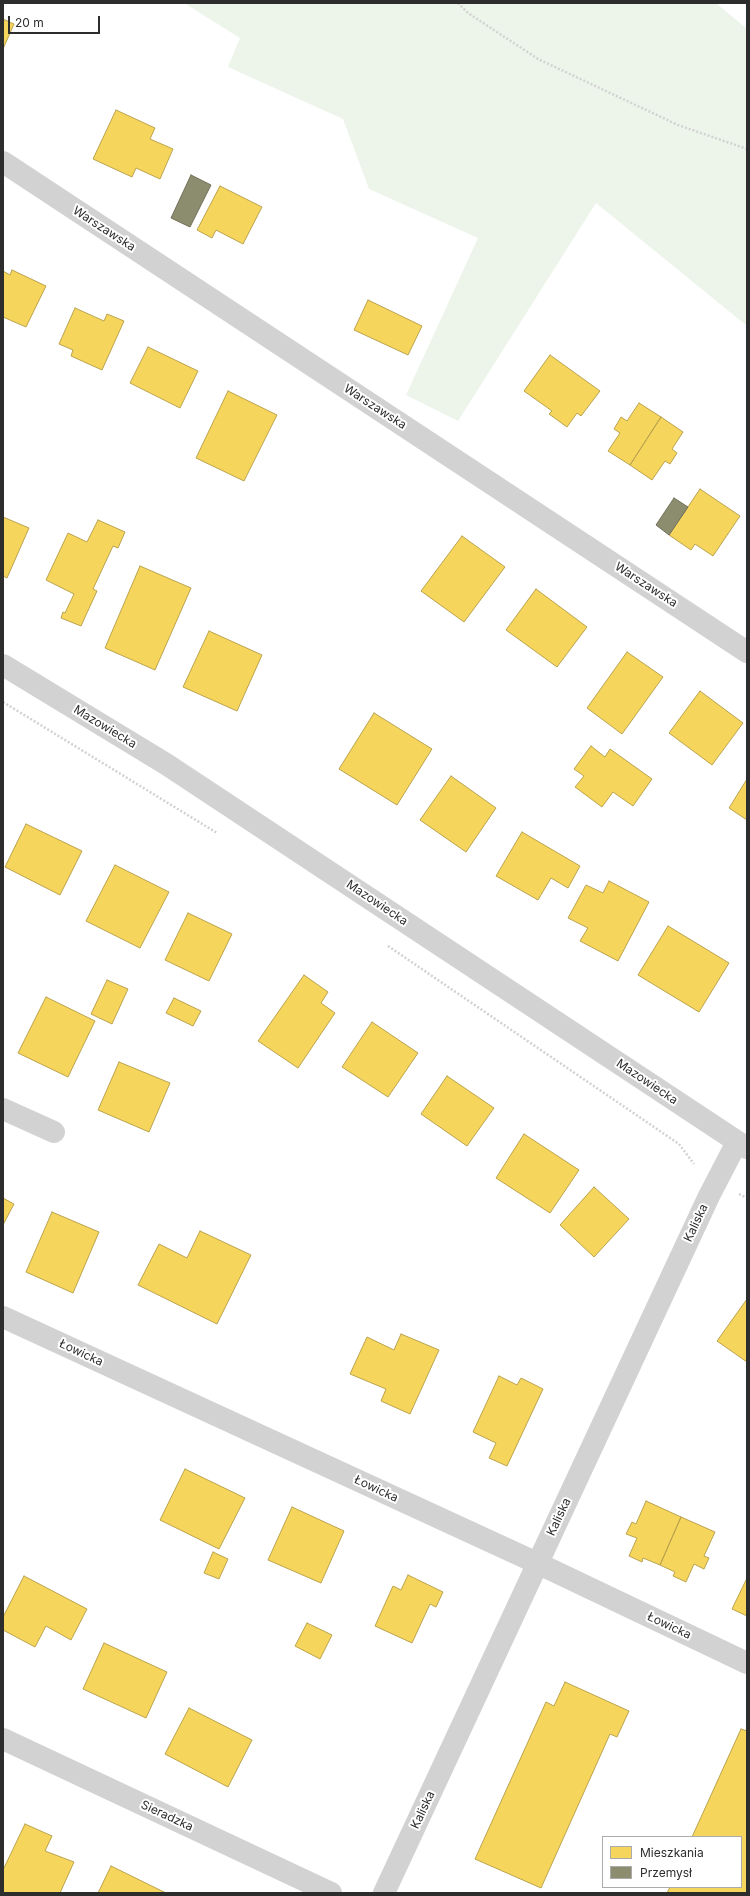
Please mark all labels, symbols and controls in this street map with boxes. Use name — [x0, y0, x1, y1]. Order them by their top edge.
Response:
scale bar — [10, 8, 102, 34]
text: 20 m — [15, 15, 44, 30]
street label: Warszawska — [70, 203, 138, 255]
street label: Warszawska — [341, 381, 409, 433]
street label: Warszawska — [612, 559, 680, 611]
street label: Mazowiecka — [71, 703, 139, 751]
street label: Mazowiecka — [344, 877, 410, 929]
street label: Mazowiecka — [614, 1056, 680, 1108]
street label: Kaliska — [681, 1202, 711, 1244]
street label: Łowicka — [57, 1337, 105, 1369]
street label: Łowicka — [352, 1473, 400, 1505]
street label: Kaliska — [544, 1496, 574, 1538]
street label: Łowicka — [645, 1610, 693, 1642]
street label: Kaliska — [408, 1789, 438, 1831]
street label: Sieradzka — [139, 1798, 195, 1834]
legend — [602, 1836, 742, 1888]
text: Mieszkania — [640, 1845, 704, 1860]
text: Przemysł — [640, 1865, 692, 1880]

